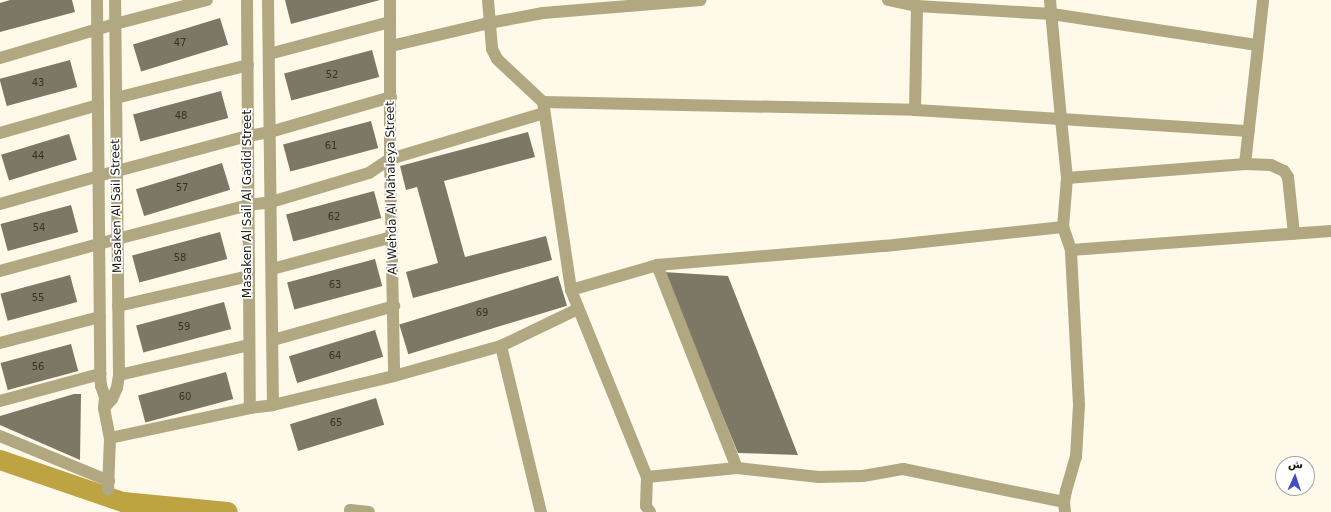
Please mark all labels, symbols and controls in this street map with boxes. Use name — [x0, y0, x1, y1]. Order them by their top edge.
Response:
house number: 47 — [174, 37, 186, 49]
house number: 52 — [326, 69, 338, 81]
house number: 43 — [32, 77, 44, 89]
street label: Al Wehda Al Mahaleya Street — [383, 101, 401, 275]
house number: 48 — [175, 110, 187, 122]
street label: Masaken Al Sail Al Gadid Street — [241, 110, 255, 298]
street label: Masaken Al Sail Street — [109, 139, 125, 273]
house number: 61 — [325, 140, 337, 152]
house number: 44 — [32, 150, 44, 162]
house number: 57 — [176, 182, 188, 194]
house number: 62 — [328, 211, 340, 223]
house number: 54 — [33, 222, 45, 234]
house number: 58 — [174, 252, 186, 264]
house number: 63 — [329, 279, 341, 291]
house number: 55 — [32, 292, 44, 304]
house number: 69 — [476, 307, 488, 319]
house number: 59 — [178, 321, 190, 333]
house number: 64 — [329, 350, 341, 362]
house number: 56 — [32, 361, 44, 373]
house number: 60 — [179, 391, 191, 403]
house number: 65 — [330, 417, 342, 429]
north arrow — [1275, 456, 1315, 496]
text: ش — [1288, 458, 1304, 471]

